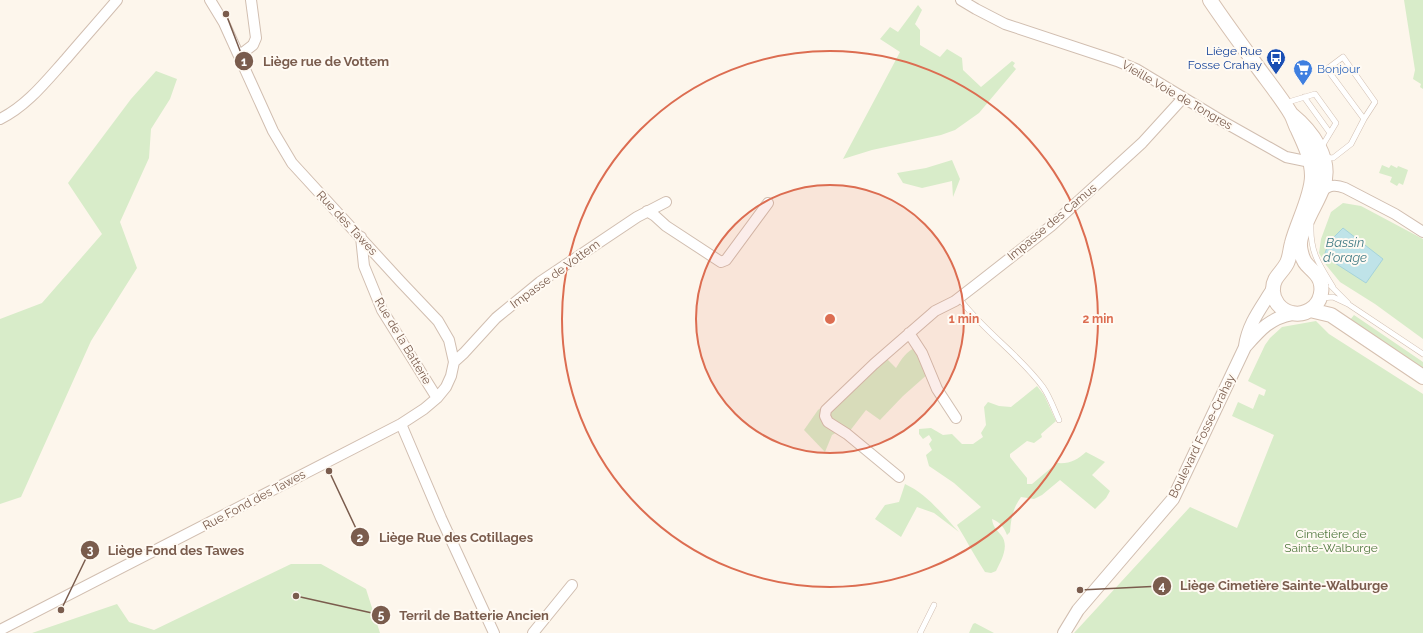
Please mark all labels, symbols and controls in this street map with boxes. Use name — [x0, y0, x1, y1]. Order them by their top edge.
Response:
place label: Liège Rue Fosse Crahay — [1188, 44, 1262, 72]
bus stop icon: Liège Rue Fosse Crahay — [1265, 47, 1287, 75]
callout: Liège rue de Vottem — [234, 49, 397, 74]
text: Liège rue de Vottem — [263, 54, 389, 69]
text: 1 — [241, 55, 247, 69]
street label: Vieille Voie de Tongres — [1119, 58, 1235, 133]
supermarket icon: Bonjour — [1292, 58, 1314, 86]
place label: Bonjour — [1317, 62, 1361, 76]
street label: Impasse des Camus — [1005, 181, 1099, 263]
street label: Rue des Tawes — [314, 188, 380, 258]
water label: Bassin d'orage — [1323, 235, 1367, 265]
street label: Impasse de Vottem — [508, 237, 602, 311]
street label: Rue de la Batterie — [372, 295, 434, 387]
centre of rings — [823, 312, 837, 326]
text: 1 min — [949, 312, 979, 326]
text: 2 min — [1082, 312, 1114, 326]
street label: Boulevard Fosse-Crahay — [1166, 371, 1238, 500]
street label: Rue Fond des Tawes — [200, 467, 308, 533]
callout: Liège Rue des Cotillages — [350, 525, 541, 550]
park label: Cimetière de Sainte-Walburge — [1284, 527, 1378, 555]
text: Liège Rue des Cotillages — [379, 530, 534, 545]
text: 2 — [357, 531, 364, 545]
callout: Liège Fond des Tawes — [80, 538, 253, 563]
text: 3 — [87, 543, 94, 557]
text: Liège Fond des Tawes — [108, 543, 245, 558]
callout: Liège Cimetière Sainte-Walburge — [1152, 573, 1396, 598]
text: Liège Cimetière Sainte-Walburge — [1180, 578, 1388, 593]
text: 4 — [1159, 579, 1166, 593]
callout: Terril de Batterie Ancien — [371, 602, 557, 627]
text: 5 — [378, 608, 385, 622]
text: Terril de Batterie Ancien — [399, 608, 549, 623]

